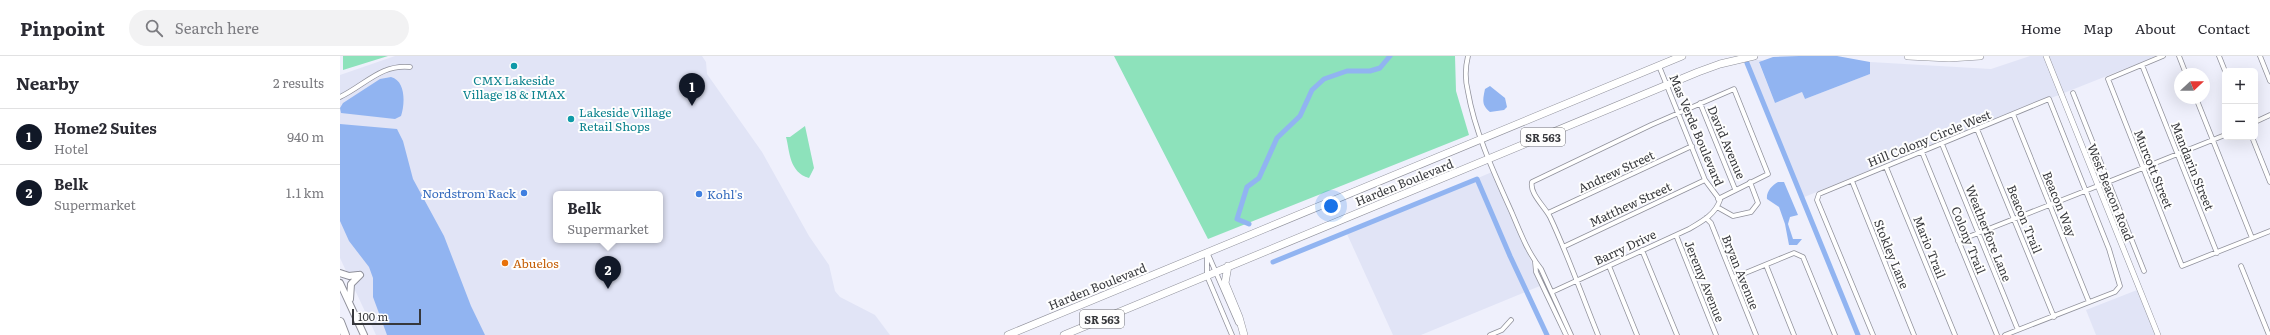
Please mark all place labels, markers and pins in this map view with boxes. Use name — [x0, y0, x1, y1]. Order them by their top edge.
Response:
marker: CMX Lakeside Village 18 & IMAX — [509, 61, 519, 71]
place label: CMX Lakeside Village 18 & IMAX — [463, 71, 566, 103]
pin: 1 — [679, 73, 705, 106]
place label: Lakeside Village Retail Shops — [579, 103, 672, 135]
marker: Lakeside Village Retail Shops — [566, 114, 576, 124]
place label: Nordstrom Rack — [422, 184, 517, 202]
place label: Kohl's — [707, 185, 743, 203]
marker: Nordstrom Rack — [519, 188, 529, 198]
marker: Kohl's — [694, 189, 704, 199]
place label: Abuelos — [513, 254, 559, 272]
pin: 2 — [595, 256, 621, 289]
marker: Abuelos — [500, 258, 510, 268]

